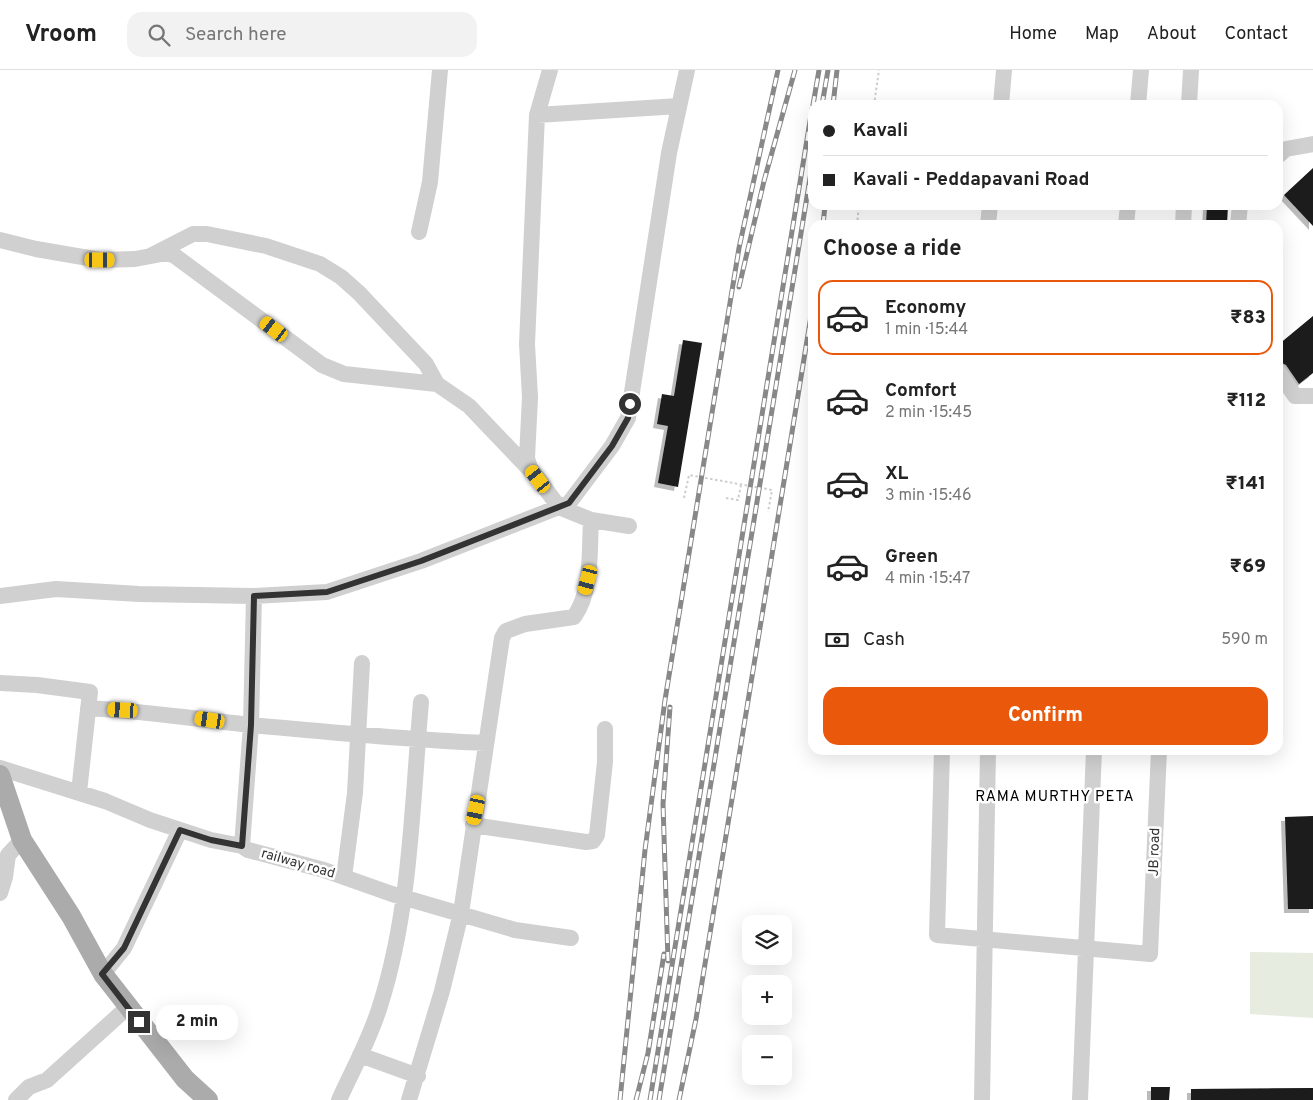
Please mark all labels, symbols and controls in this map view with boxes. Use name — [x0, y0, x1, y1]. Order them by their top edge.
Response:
search box — [127, 12, 477, 57]
text: Vroom — [25, 20, 97, 50]
icon: search — [145, 21, 173, 49]
text: Search here — [185, 23, 287, 47]
text: Home — [1009, 23, 1057, 46]
text: Map — [1085, 23, 1119, 46]
text: About — [1147, 23, 1196, 46]
text: Contact — [1224, 23, 1288, 46]
text: Kavali — [853, 119, 908, 143]
text: Kavali - Peddapavani Road — [853, 168, 1090, 192]
text: Choose a ride — [823, 236, 961, 263]
car — [85, 253, 115, 268]
icon: car — [825, 295, 870, 340]
text: Economy — [885, 296, 966, 320]
text: ₹83 — [1230, 306, 1266, 330]
car — [257, 314, 290, 344]
text: 1 min · 15:44 — [885, 320, 968, 340]
icon: car — [825, 378, 870, 423]
text: Comfort — [885, 379, 957, 403]
text: ₹112 — [1226, 389, 1266, 413]
route start — [619, 393, 641, 415]
text: 2 min · 15:45 — [885, 403, 972, 423]
icon: car — [825, 461, 870, 506]
text: XL — [885, 462, 908, 486]
car — [522, 463, 553, 495]
text: ₹141 — [1225, 472, 1266, 496]
text: 3 min · 15:46 — [885, 486, 972, 506]
icon: car — [825, 544, 870, 589]
text: Green — [885, 545, 938, 569]
text: ₹69 — [1230, 555, 1266, 579]
car — [576, 564, 599, 596]
text: 4 min · 15:47 — [885, 569, 970, 589]
icon: cash — [823, 626, 851, 654]
text: Cash — [863, 628, 905, 652]
text: 590 m — [1221, 630, 1268, 650]
button: Confirm — [823, 687, 1268, 745]
car — [107, 702, 138, 718]
car — [194, 710, 225, 730]
district label: RAMA MURTHY PETA — [975, 788, 1135, 807]
car — [465, 794, 486, 826]
street label: JB road — [1146, 827, 1164, 877]
street label: railway road — [259, 845, 337, 883]
map controls — [742, 915, 792, 1085]
button: layers — [742, 915, 792, 965]
button: + — [742, 975, 792, 1025]
callout: 2 min — [156, 1004, 239, 1040]
route end — [128, 1011, 150, 1033]
text: 2 min — [176, 1012, 218, 1032]
button: − — [742, 1035, 792, 1085]

